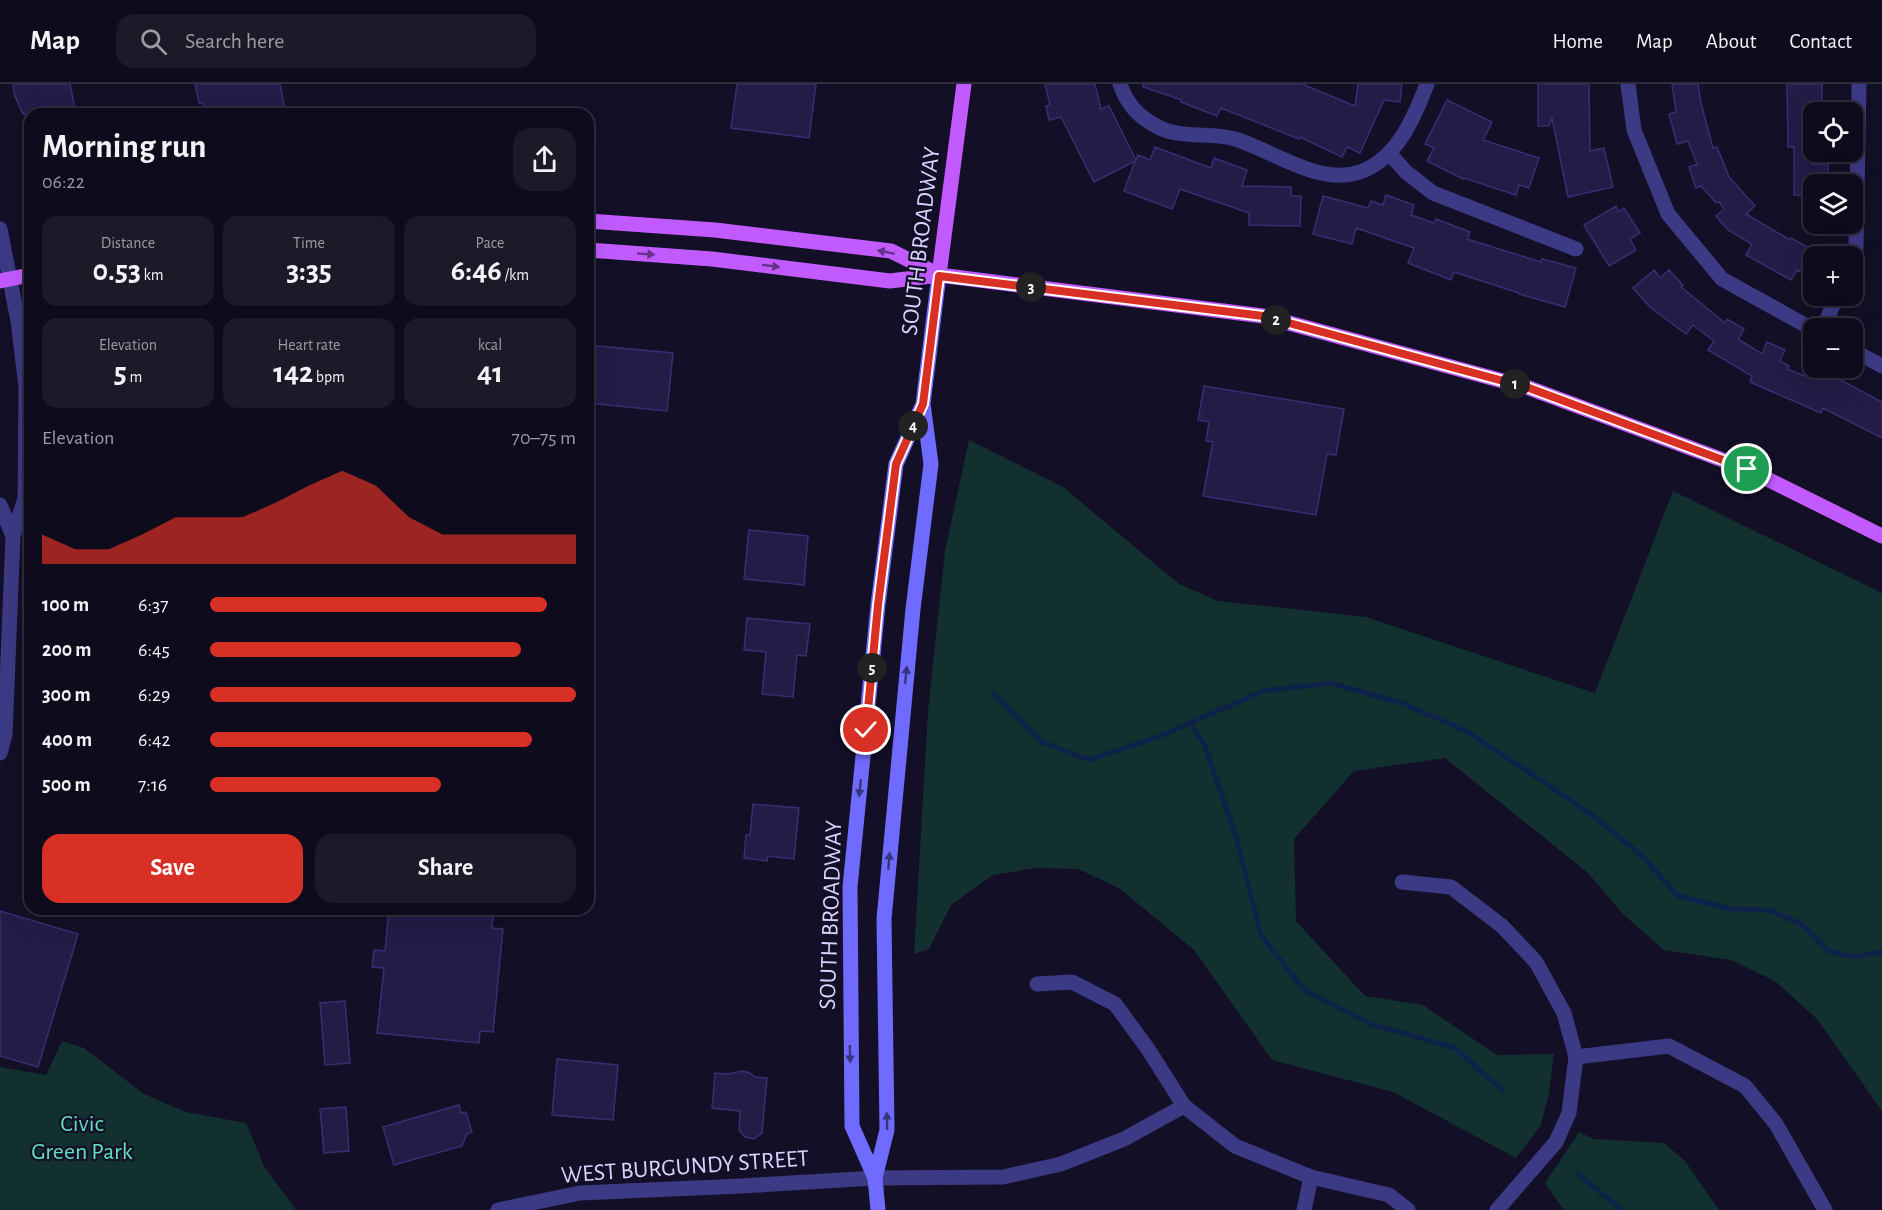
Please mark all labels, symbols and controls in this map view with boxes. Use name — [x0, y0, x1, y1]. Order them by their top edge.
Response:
search box — [116, 14, 536, 68]
icon: search — [137, 25, 170, 58]
text: Map — [30, 27, 80, 55]
text: Search here — [185, 30, 284, 52]
text: Home — [1552, 31, 1603, 52]
text: Map — [1636, 31, 1673, 52]
text: About — [1706, 31, 1756, 52]
text: Contact — [1789, 31, 1852, 52]
map controls — [1803, 102, 1863, 378]
button: locate — [1803, 102, 1863, 162]
button: share — [513, 128, 576, 191]
text: Morning run — [42, 131, 206, 164]
street label: SOUTH BROADWAY — [898, 145, 945, 337]
text: 06:22 — [42, 172, 85, 192]
button: layers — [1803, 174, 1863, 234]
text: Distance — [101, 235, 155, 251]
text: Time — [293, 235, 325, 251]
text: Pace — [476, 235, 504, 251]
one-way arrow — [877, 246, 895, 256]
button: + — [1803, 246, 1863, 306]
one-way arrow — [637, 250, 656, 259]
text: 0.53 — [92, 256, 141, 286]
text: 3:35 — [286, 256, 332, 286]
text: 6:46 — [451, 256, 502, 286]
one-way arrow — [761, 261, 780, 271]
text: km — [141, 267, 164, 283]
text: /km — [502, 267, 529, 283]
pin: 3 — [1016, 272, 1046, 302]
text: 3 — [1028, 279, 1034, 295]
pin: 2 — [1261, 305, 1291, 335]
text: 2 — [1272, 312, 1280, 328]
button: − — [1803, 318, 1863, 378]
text: Elevation — [99, 337, 157, 353]
text: Heart rate — [278, 337, 340, 353]
text: kcal — [478, 337, 502, 353]
text: 5 — [114, 358, 127, 388]
text: 142 — [273, 358, 313, 388]
text: 41 — [477, 358, 503, 388]
text: m — [127, 369, 142, 385]
text: bpm — [313, 369, 345, 385]
pin: 1 — [1500, 369, 1530, 399]
text: 1 — [1512, 376, 1518, 392]
pin: 4 — [898, 411, 928, 441]
text: 4 — [909, 418, 917, 434]
text: Elevation — [42, 428, 114, 448]
text: 70–75 m — [512, 428, 576, 448]
pin — [1721, 443, 1772, 494]
icon: arrive — [1730, 452, 1763, 485]
text: 100 m — [42, 595, 89, 615]
text: 6:37 — [138, 595, 169, 615]
text: 200 m — [42, 640, 91, 660]
text: 6:45 — [138, 640, 170, 660]
pin: 5 — [857, 653, 887, 683]
text: 5 — [869, 660, 875, 676]
one-way arrow — [901, 666, 911, 685]
text: 300 m — [42, 685, 91, 705]
text: 6:29 — [138, 685, 170, 705]
pin — [840, 704, 891, 755]
icon: check — [849, 713, 882, 746]
text: 400 m — [42, 730, 92, 750]
text: 6:42 — [138, 730, 171, 750]
text: 500 m — [42, 775, 91, 795]
text: 7:16 — [138, 775, 167, 795]
one-way arrow — [855, 779, 865, 798]
street label: SOUTH BROADWAY — [816, 819, 846, 1010]
button: Save — [42, 834, 303, 903]
button: Share — [315, 834, 576, 903]
one-way arrow — [884, 852, 894, 871]
one-way arrow — [846, 1045, 855, 1064]
one-way arrow — [882, 1111, 892, 1130]
park label: Civic Green Park — [31, 1112, 133, 1164]
street label: WEST BURGUNDY STREET — [560, 1146, 810, 1188]

